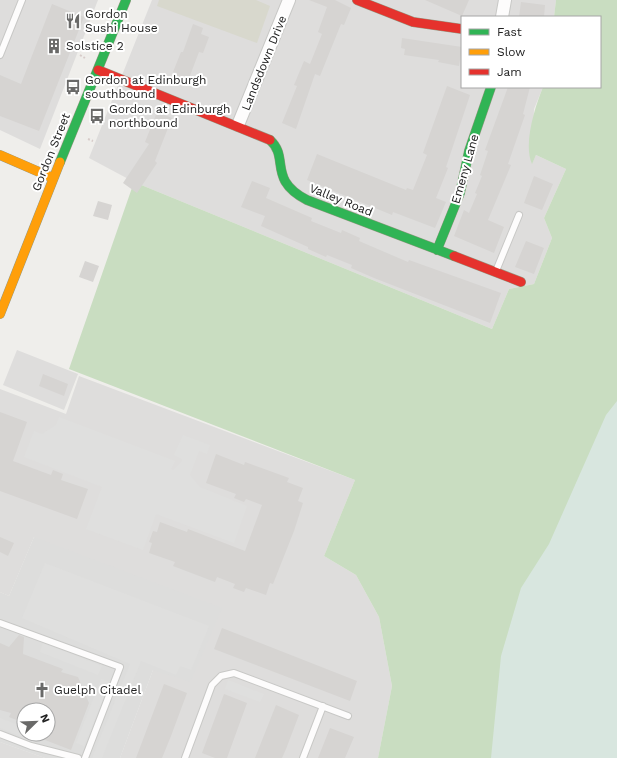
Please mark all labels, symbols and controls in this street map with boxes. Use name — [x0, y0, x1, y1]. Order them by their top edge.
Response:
place label: Gordon Sushi House — [85, 7, 158, 35]
restaurant icon: Gordon Sushi House — [64, 12, 82, 30]
street label: Landsdown Drive — [239, 13, 289, 113]
legend — [461, 16, 601, 88]
text: Fast — [497, 25, 522, 39]
building icon: Solstice 2 — [45, 37, 63, 55]
place label: Solstice 2 — [66, 39, 124, 53]
text: Slow — [497, 45, 525, 59]
text: Jam — [497, 65, 522, 79]
place label: Gordon at Edinburgh southbound — [85, 73, 206, 101]
bus stop icon: Gordon at Edinburgh southbound — [64, 78, 82, 96]
place label: Gordon at Edinburgh northbound — [109, 102, 230, 130]
bus stop icon: Gordon at Edinburgh northbound — [88, 107, 106, 125]
street label: Gordon Street — [29, 111, 73, 193]
street label: Emeny Lane — [448, 133, 482, 205]
street label: Valley Road — [307, 181, 375, 219]
church icon: Guelph Citadel — [33, 681, 51, 699]
place label: Guelph Citadel — [54, 683, 141, 697]
north arrow — [16, 702, 56, 742]
text: N — [37, 712, 52, 725]

